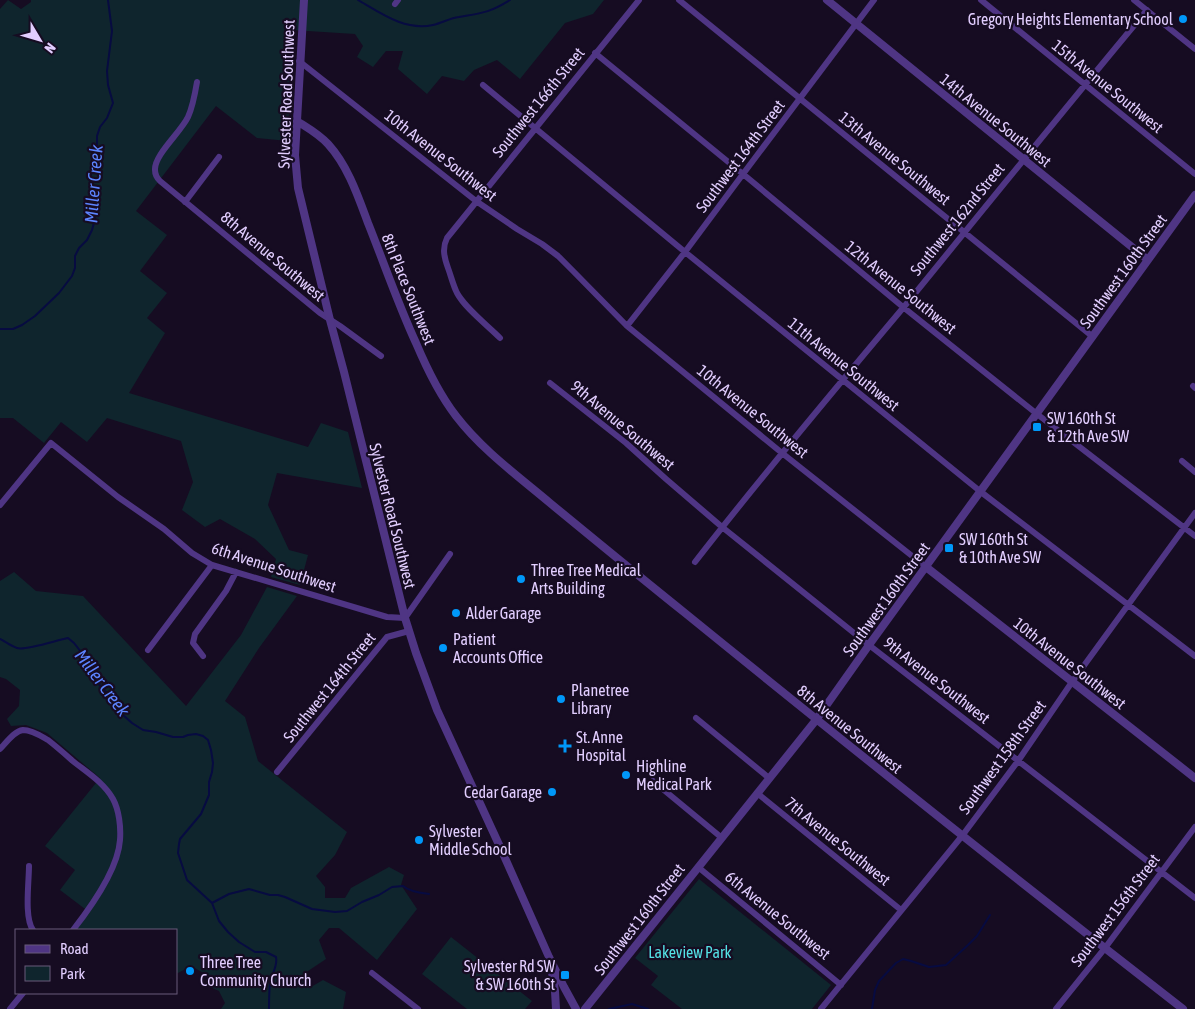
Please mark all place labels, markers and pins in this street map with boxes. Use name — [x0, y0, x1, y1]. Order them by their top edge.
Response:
place label: Gregory Heights Elementary School — [968, 10, 1174, 29]
marker: Gregory Heights Elementary School — [1177, 13, 1189, 25]
place label: SW 160th St & 12th Ave SW — [1047, 409, 1130, 445]
marker: SW 160th St & 12th Ave SW — [1031, 421, 1043, 433]
place label: SW 160th St & 10th Ave SW — [959, 530, 1042, 566]
marker: SW 160th St & 10th Ave SW — [943, 542, 955, 554]
place label: Three Tree Medical Arts Building — [531, 561, 642, 598]
marker: Three Tree Medical Arts Building — [515, 573, 527, 585]
place label: Alder Garage — [466, 604, 541, 623]
marker: Alder Garage — [450, 607, 462, 619]
place label: Patient Accounts Office — [453, 630, 543, 666]
marker: Patient Accounts Office — [437, 642, 449, 654]
place label: Planetree Library — [571, 681, 629, 718]
marker: Planetree Library — [555, 693, 567, 705]
place label: St. Anne Hospital — [576, 728, 627, 765]
marker: St. Anne Hospital — [558, 739, 572, 753]
place label: Highline Medical Park — [636, 757, 712, 793]
marker: Highline Medical Park — [620, 769, 632, 781]
place label: Cedar Garage — [464, 783, 542, 802]
marker: Cedar Garage — [546, 786, 558, 798]
place label: Sylvester Middle School — [429, 822, 513, 858]
marker: Sylvester Middle School — [413, 834, 425, 846]
place label: Three Tree Community Church — [200, 953, 311, 990]
place label: Sylvester Rd SW & SW 160th St — [464, 957, 555, 993]
marker: Three Tree Community Church — [184, 965, 196, 977]
marker: Sylvester Rd SW & SW 160th St — [559, 969, 571, 981]

